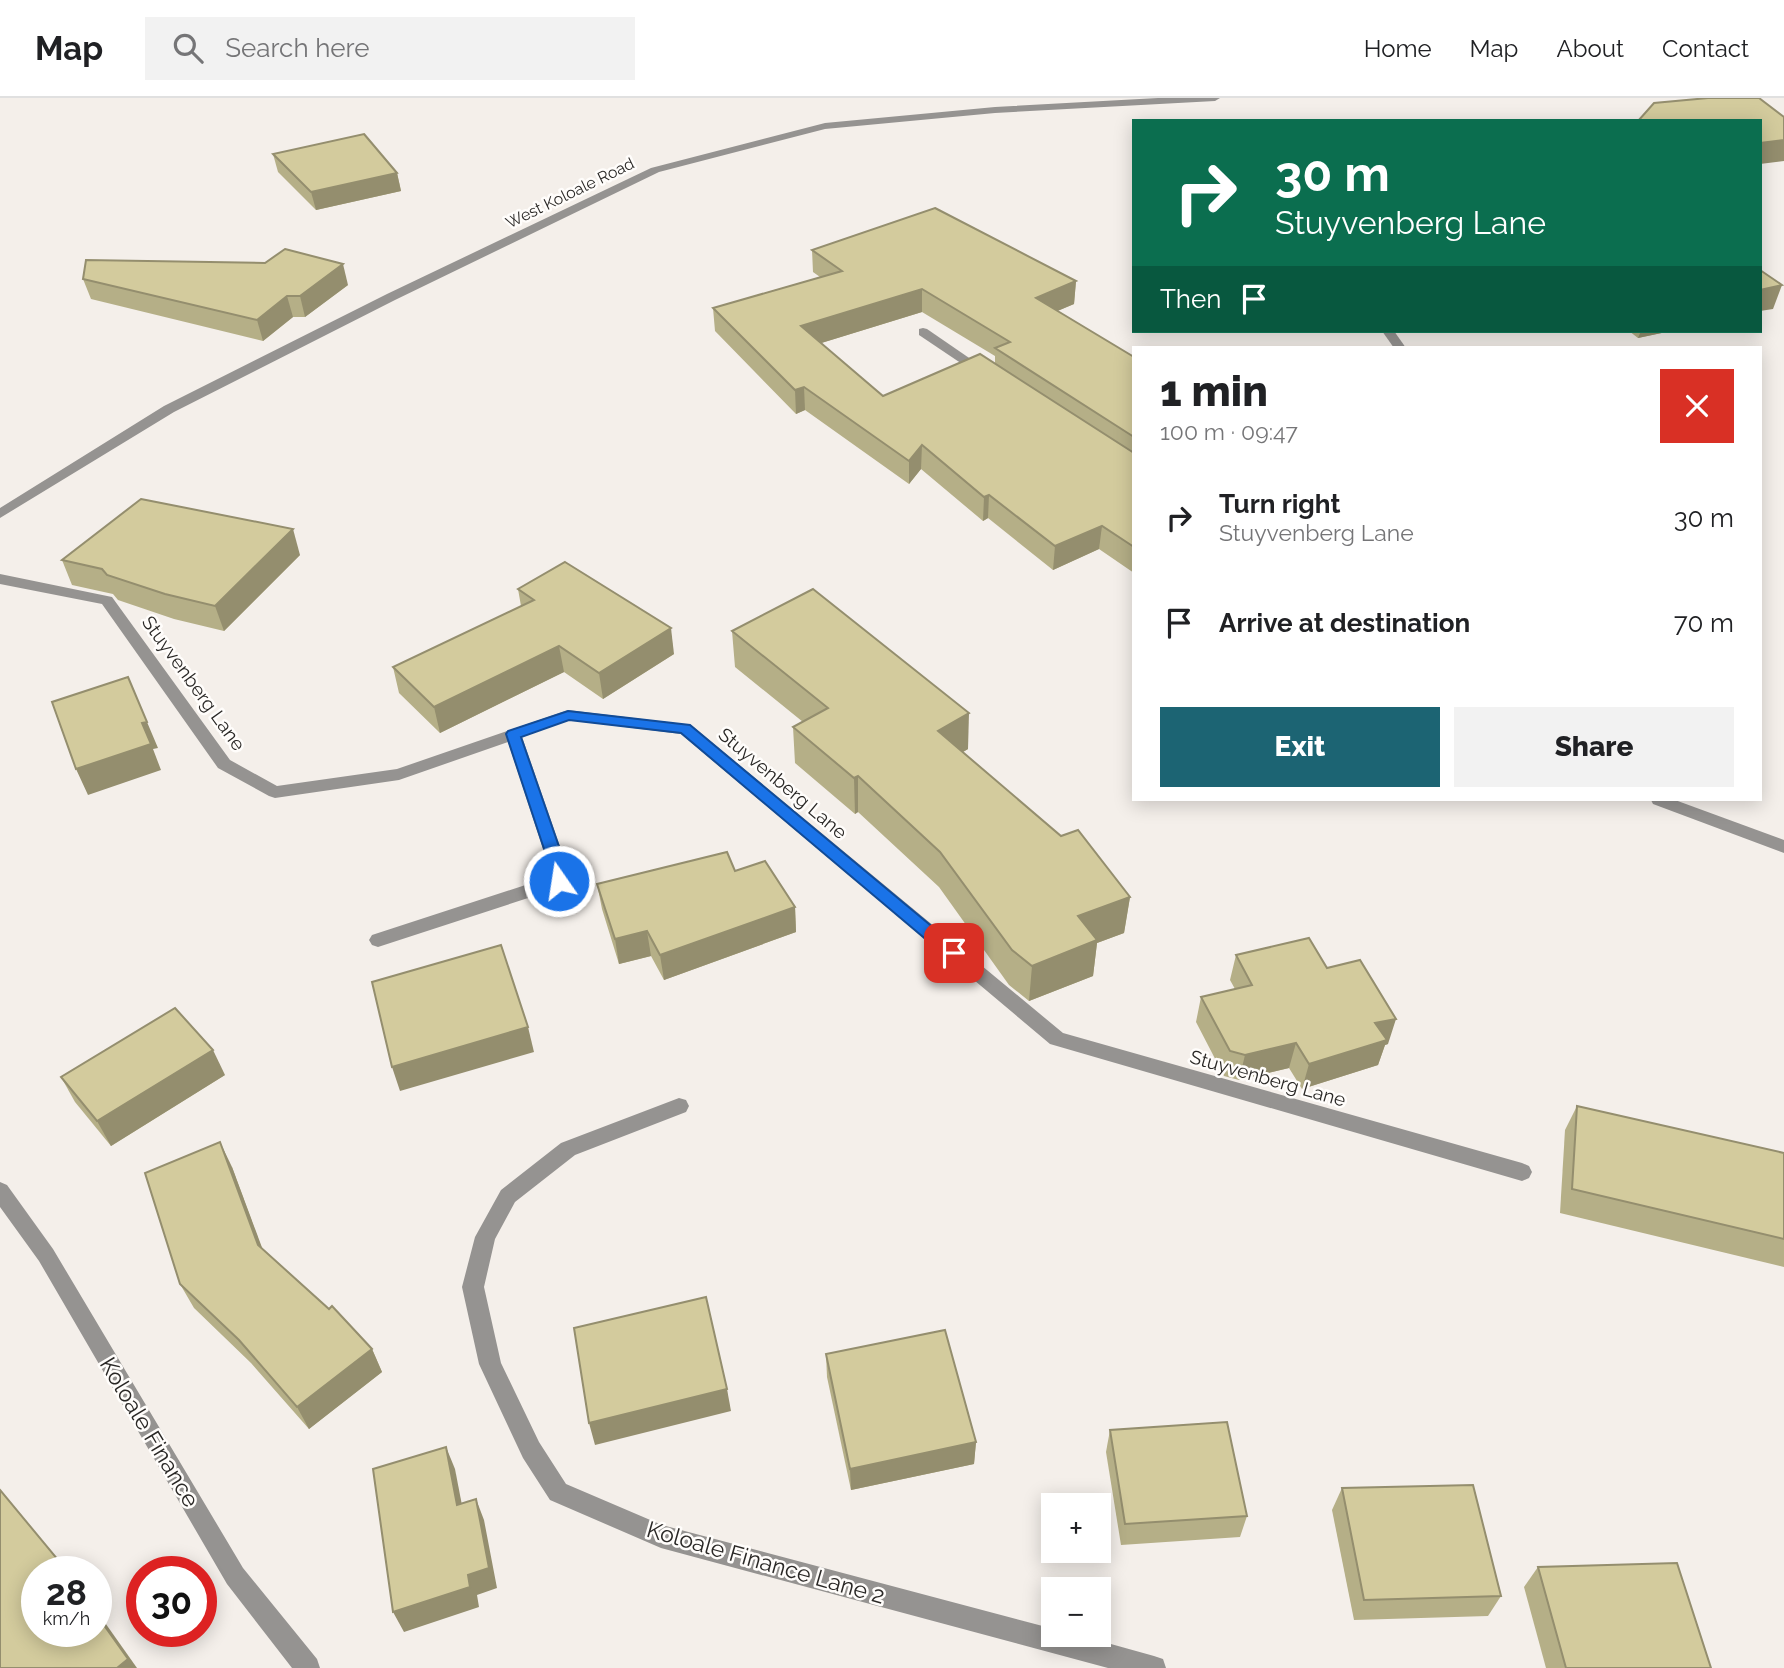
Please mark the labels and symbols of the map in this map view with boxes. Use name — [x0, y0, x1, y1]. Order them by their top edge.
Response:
street label: West Koloale Road — [503, 154, 637, 232]
street label: Stuyvenberg Lane — [138, 611, 250, 755]
street label: Stuyvenberg Lane — [714, 723, 852, 843]
position arrow — [522, 844, 596, 918]
pin — [924, 923, 984, 983]
street label: Stuyvenberg Lane — [1188, 1045, 1348, 1111]
street label: Koloale Finance — [95, 1352, 205, 1512]
street label: Koloale Finance Lane 2 — [644, 1515, 888, 1609]
speed limit sign: 30 — [126, 1556, 217, 1647]

